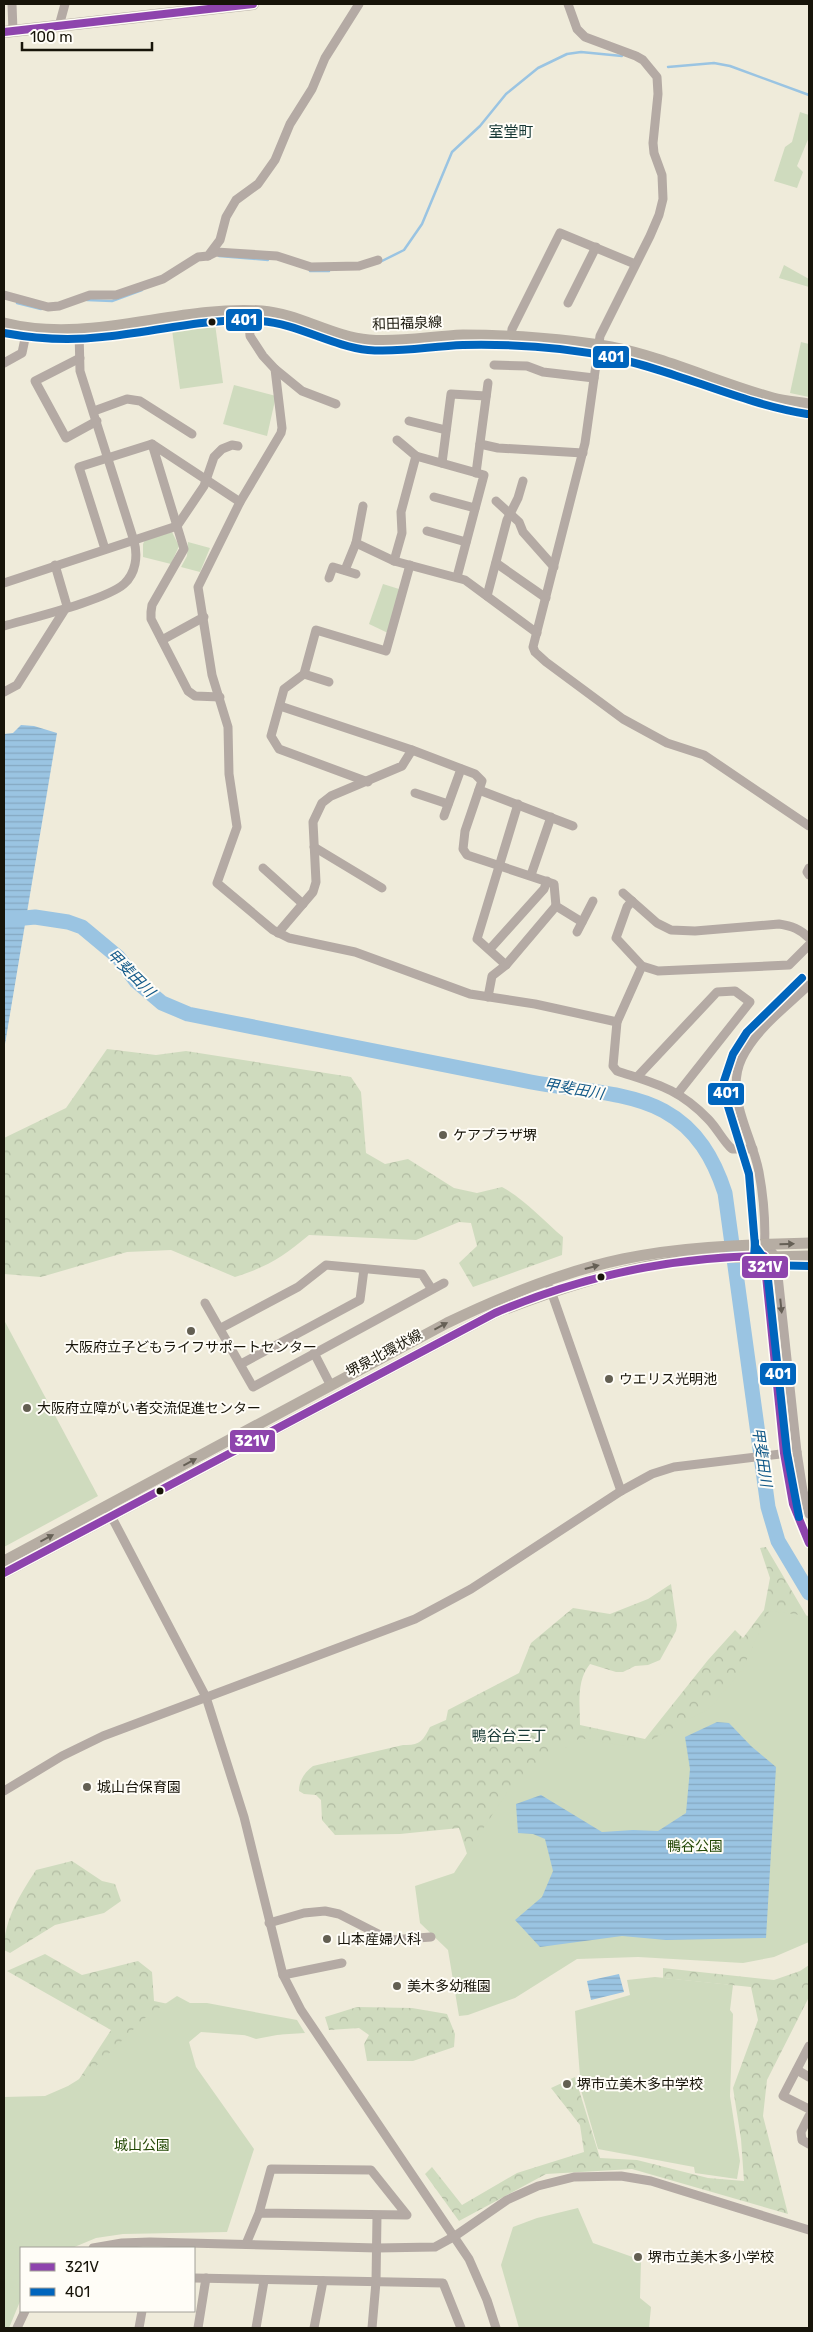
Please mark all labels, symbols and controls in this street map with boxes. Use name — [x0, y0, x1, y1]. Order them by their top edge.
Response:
scale bar — [22, 20, 152, 52]
text: 100 m — [30, 28, 72, 46]
district label: 室堂町 — [488, 123, 534, 141]
line badge: 401 — [225, 308, 263, 332]
text: 401 — [231, 312, 257, 329]
street label: 和田福泉線 — [372, 314, 442, 333]
unlabelled marker — [207, 317, 217, 327]
line badge: 401 — [592, 345, 630, 369]
text: 401 — [598, 349, 624, 366]
water label: 甲斐田川 — [103, 945, 160, 1002]
water label: 甲斐田川 — [543, 1075, 607, 1103]
line badge: 401 — [707, 1082, 745, 1106]
text: 401 — [713, 1085, 739, 1102]
place label: ケアプラザ堺 — [453, 1127, 537, 1144]
marker: ケアプラザ堺 — [437, 1129, 449, 1141]
one-way arrow — [779, 1240, 795, 1248]
line badge: 321V — [741, 1255, 789, 1279]
text: 321V — [748, 1259, 783, 1276]
one-way arrow — [585, 1262, 600, 1270]
unlabelled marker — [596, 1272, 606, 1282]
one-way arrow — [777, 1298, 785, 1314]
one-way arrow — [435, 1322, 448, 1331]
marker: 大阪府立子どもライフサポートセンター — [185, 1325, 197, 1337]
street label: 堺泉北環状線 — [343, 1326, 425, 1381]
place label: 大阪府立子どもライフサポートセンター — [65, 1339, 317, 1356]
line badge: 401 — [759, 1362, 797, 1386]
text: 401 — [765, 1366, 791, 1383]
place label: ウエリス光明池 — [619, 1371, 717, 1388]
marker: ウエリス光明池 — [603, 1373, 615, 1385]
place label: 大阪府立障がい者交流促進センター — [37, 1400, 261, 1417]
marker: 大阪府立障がい者交流促進センター — [21, 1402, 33, 1414]
water label: 甲斐田川 — [749, 1426, 775, 1490]
line badge: 321V — [229, 1429, 276, 1453]
text: 321V — [235, 1433, 270, 1450]
one-way arrow — [183, 1458, 198, 1466]
unlabelled marker — [155, 1486, 165, 1496]
one-way arrow — [40, 1533, 53, 1542]
district label: 鴨谷台三丁 — [471, 1727, 547, 1745]
place label: 城山台保育園 — [97, 1779, 181, 1796]
marker: 城山台保育園 — [81, 1781, 93, 1793]
park label: 鴨谷公園 — [667, 1838, 723, 1855]
place label: 山本産婦人科 — [337, 1931, 421, 1948]
marker: 山本産婦人科 — [321, 1933, 333, 1945]
place label: 美木多幼稚園 — [407, 1978, 491, 1995]
marker: 美木多幼稚園 — [391, 1980, 403, 1992]
place label: 堺市立美木多中学校 — [577, 2076, 703, 2093]
marker: 堺市立美木多中学校 — [561, 2078, 573, 2090]
park label: 城山公園 — [114, 2137, 170, 2154]
legend — [20, 2247, 195, 2312]
place label: 堺市立美木多小学校 — [648, 2249, 774, 2266]
marker: 堺市立美木多小学校 — [632, 2251, 644, 2263]
text: 321V — [65, 2258, 99, 2276]
text: 401 — [65, 2283, 90, 2301]

